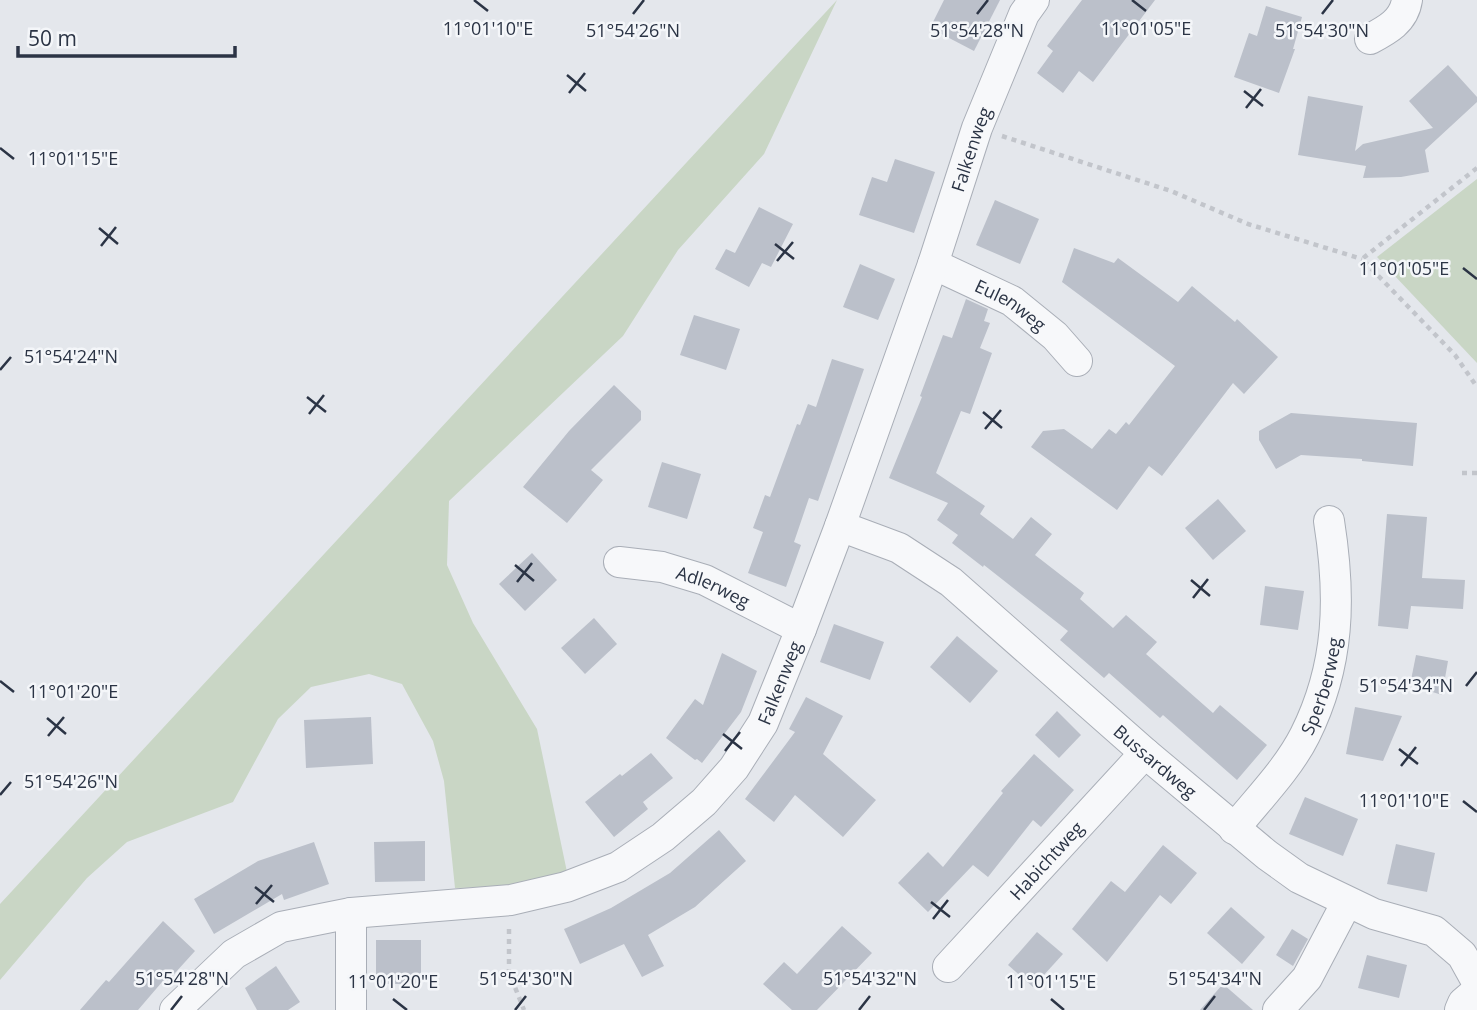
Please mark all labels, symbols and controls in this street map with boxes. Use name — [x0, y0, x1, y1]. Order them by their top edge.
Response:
scale bar — [18, 14, 234, 58]
text: 11°01'10"E — [443, 16, 533, 40]
text: 11°01'05"E — [1101, 16, 1191, 40]
text: 51°54'26"N — [586, 18, 680, 42]
text: 51°54'28"N — [930, 18, 1024, 42]
text: 51°54'30"N — [1275, 18, 1369, 42]
text: 50 m — [28, 24, 77, 52]
street label: Falkenweg — [945, 103, 997, 195]
text: 11°01'15"E — [28, 146, 118, 170]
text: 11°01'05"E — [1359, 256, 1449, 280]
street label: Eulenweg — [971, 273, 1052, 336]
text: 51°54'24"N — [24, 344, 118, 368]
street label: Adlerweg — [673, 560, 754, 613]
street label: Sperberweg — [1295, 636, 1346, 739]
street label: Falkenweg — [752, 637, 807, 728]
text: 51°54'34"N — [1359, 673, 1453, 697]
text: 11°01'20"E — [28, 679, 118, 703]
street label: Bussardweg — [1109, 719, 1202, 804]
text: 51°54'26"N — [24, 769, 118, 793]
text: 11°01'10"E — [1359, 788, 1449, 812]
street label: Habichtweg — [1004, 816, 1089, 905]
text: 51°54'28"N — [135, 966, 229, 990]
text: 51°54'30"N — [479, 966, 573, 990]
text: 51°54'32"N — [823, 966, 917, 990]
text: 51°54'34"N — [1168, 966, 1262, 990]
text: 11°01'20"E — [348, 969, 438, 993]
text: 11°01'15"E — [1006, 969, 1096, 993]

